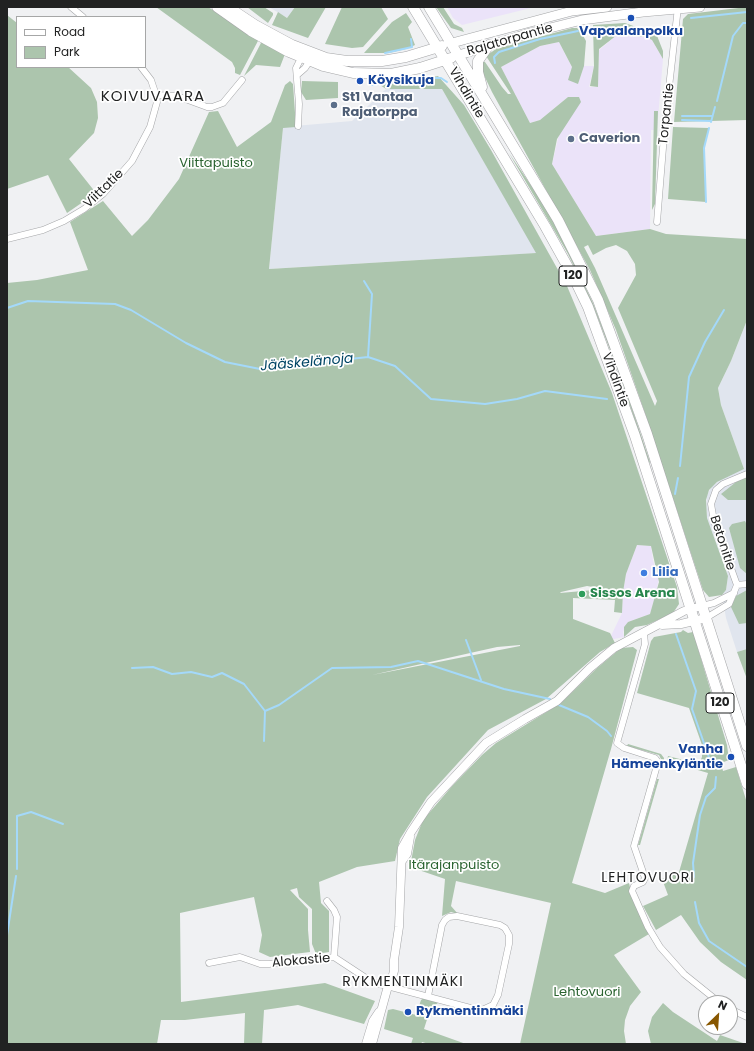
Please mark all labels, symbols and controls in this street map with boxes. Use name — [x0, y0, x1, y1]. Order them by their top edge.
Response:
marker: Vapaalanpolku — [626, 13, 636, 23]
legend — [16, 16, 146, 68]
street label: Rajatorpantie — [465, 20, 555, 60]
text: Road — [54, 23, 85, 40]
place label: Vapaalanpolku — [579, 24, 683, 40]
text: Park — [54, 43, 80, 60]
street label: Vihdintie — [445, 65, 487, 121]
place label: Köysikuja — [368, 73, 434, 89]
marker: Köysikuja — [355, 76, 365, 86]
street label: Torpantie — [656, 82, 678, 146]
district label: KOIVUVAARA — [101, 88, 205, 106]
place label: St1 Vantaa Rajatorppa — [342, 90, 418, 121]
marker: St1 Vantaa Rajatorppa — [329, 100, 339, 110]
place label: Caverion — [579, 131, 640, 147]
marker: Caverion — [566, 134, 576, 144]
park label: Viittapuisto — [179, 156, 253, 172]
street label: Viittatie — [81, 166, 127, 212]
road number: 120 — [559, 266, 587, 286]
water label: Jääskelänoja — [260, 351, 354, 375]
street label: Vihdintie — [598, 351, 632, 409]
street label: Betonitie — [706, 514, 738, 572]
place label: Lilia — [652, 565, 679, 581]
marker: Lilia — [639, 568, 649, 578]
place label: Sissos Arena — [590, 586, 675, 602]
marker: Sissos Arena — [577, 589, 587, 599]
road number: 120 — [706, 693, 734, 713]
place label: Vanha Hämeenkyläntie — [611, 742, 723, 773]
marker: Vanha Hämeenkyläntie — [726, 752, 736, 762]
park label: Itärajanpuisto — [409, 858, 499, 874]
district label: LEHTOVUORI — [601, 870, 695, 886]
street label: Alokastie — [271, 951, 331, 971]
district label: RYKMENTINMÄKI — [342, 974, 464, 990]
park label: Lehtovuori — [553, 985, 621, 1001]
north arrow — [698, 995, 738, 1035]
text: N — [716, 996, 730, 1014]
place label: Rykmentinmäki — [416, 1004, 524, 1020]
marker: Rykmentinmäki — [403, 1007, 413, 1017]

